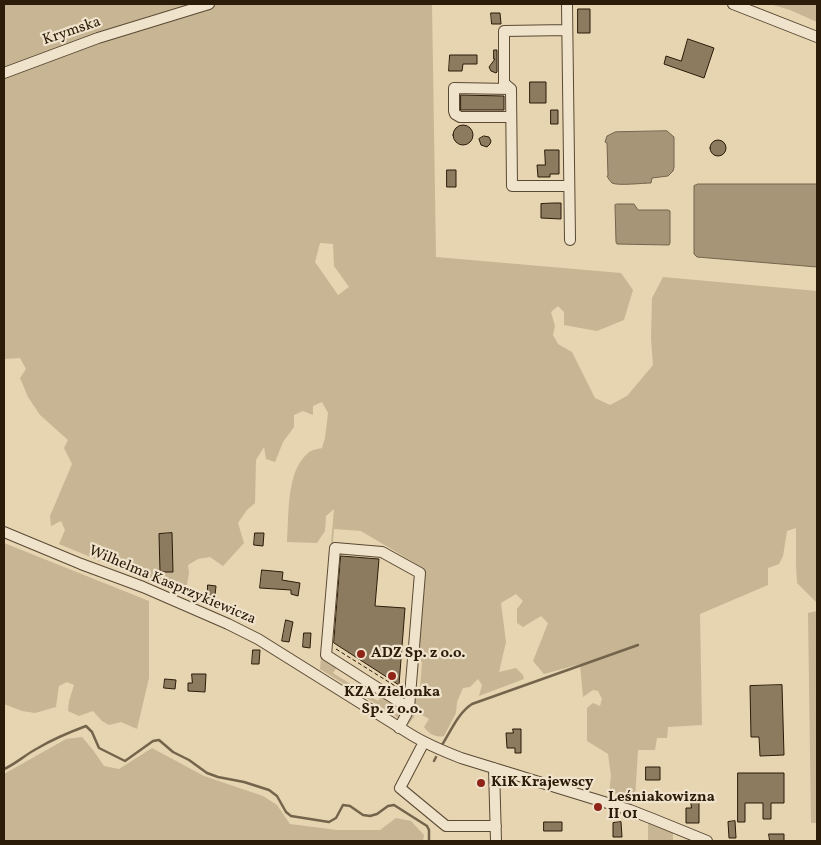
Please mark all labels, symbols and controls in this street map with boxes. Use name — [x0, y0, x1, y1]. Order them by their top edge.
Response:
street label: Krymska — [41, 14, 103, 50]
street label: Wilhelma Kasprzykiewicza — [86, 543, 258, 629]
place label: ADZ Sp. z o.o. — [371, 645, 466, 663]
marker: ADZ Sp. z o.o. — [355, 648, 367, 660]
marker: KZA Zielonka Sp. z o.o. — [386, 670, 398, 682]
place label: KZA Zielonka Sp. z o.o. — [344, 684, 440, 719]
place label: KiK Krajewscy — [491, 774, 593, 792]
marker: KiK Krajewscy — [475, 777, 487, 789]
place label: Leśniakowizna II 01 — [608, 789, 715, 824]
marker: Leśniakowizna II 01 — [592, 801, 604, 813]

